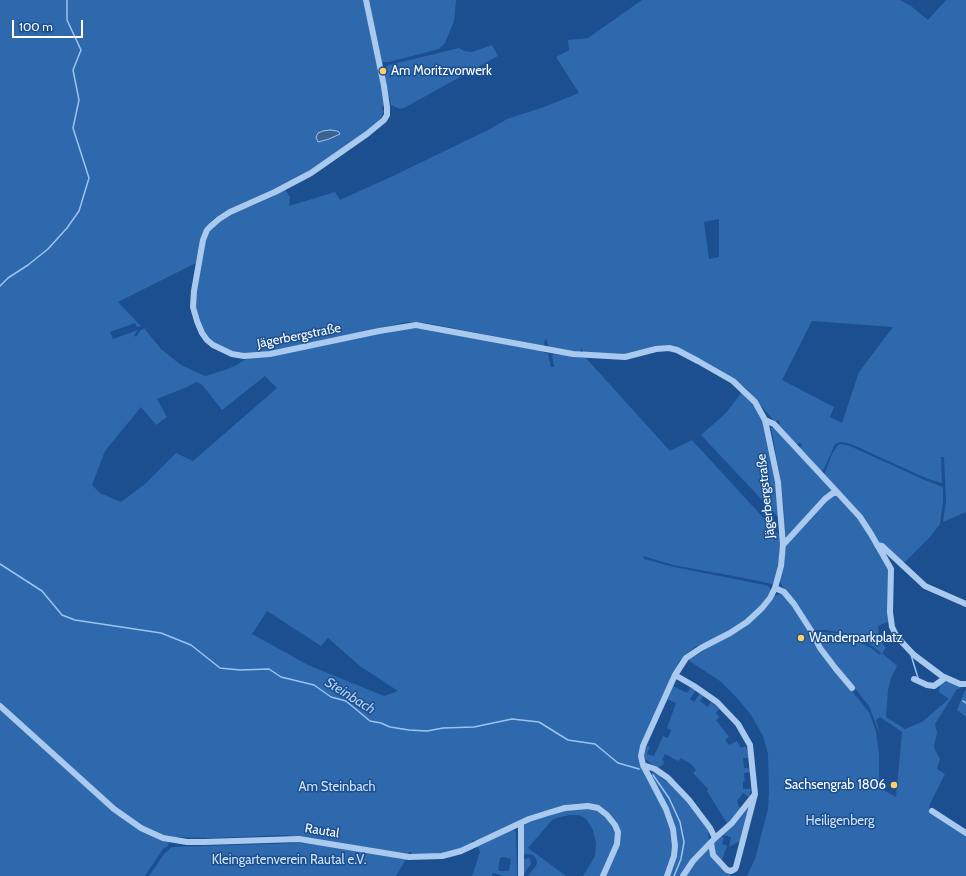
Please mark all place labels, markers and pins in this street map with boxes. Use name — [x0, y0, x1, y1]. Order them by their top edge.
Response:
place label: Am Moritzvorwerk — [391, 63, 492, 79]
marker: Am Moritzvorwerk — [378, 66, 388, 76]
place label: Wanderparkplatz — [809, 630, 903, 646]
marker: Wanderparkplatz — [796, 633, 806, 643]
place label: Sachsengrab 1806 — [784, 777, 886, 793]
marker: Sachsengrab 1806 — [889, 780, 899, 790]

